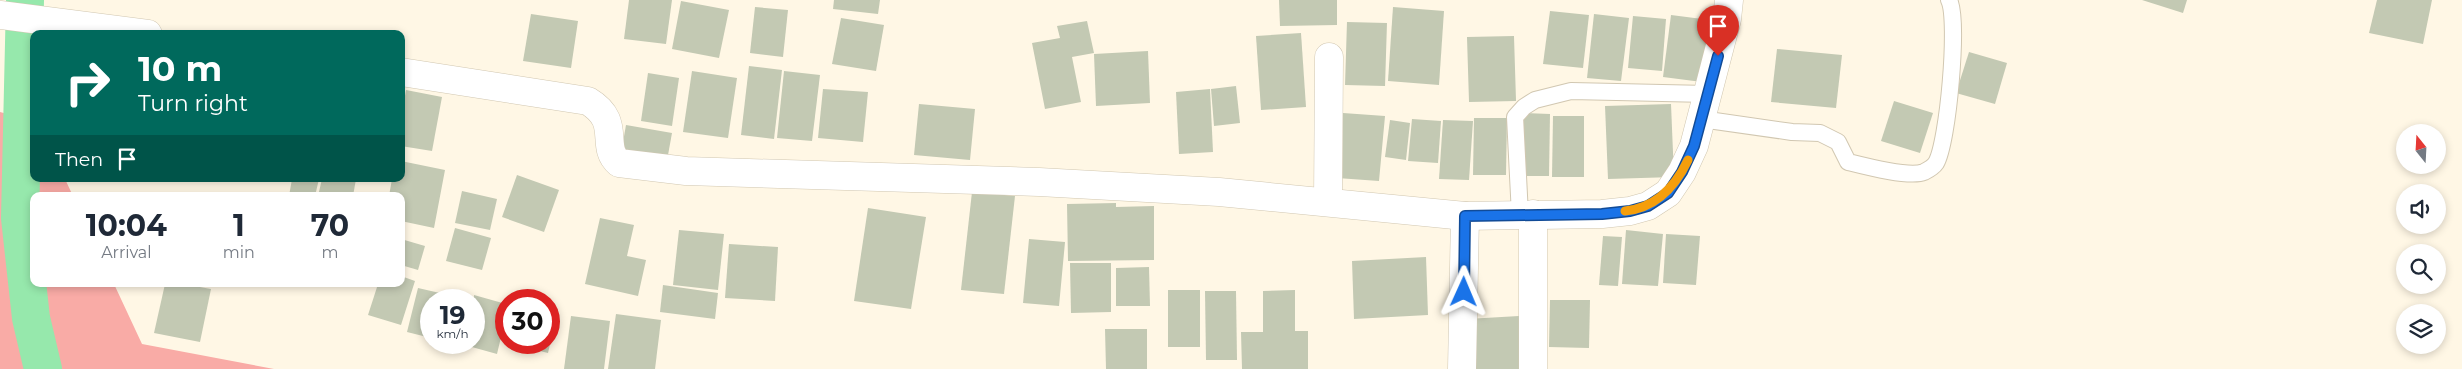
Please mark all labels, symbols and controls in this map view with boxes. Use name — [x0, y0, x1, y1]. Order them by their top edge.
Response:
pin — [1697, 5, 1739, 56]
icon: arrive — [1704, 12, 1732, 40]
text: 10 m — [138, 47, 222, 90]
icon: right — [55, 50, 120, 115]
text: Turn right — [138, 90, 248, 117]
north arrow — [2396, 124, 2446, 174]
map controls — [2396, 124, 2446, 354]
icon: arrive — [113, 145, 141, 173]
text: Then — [55, 148, 103, 171]
button: sound — [2396, 184, 2446, 234]
text: 10:04 — [86, 207, 167, 244]
text: 1 — [233, 207, 245, 244]
text: 70 — [311, 207, 349, 244]
text: Arrival — [101, 243, 152, 262]
text: min — [223, 243, 255, 262]
text: m — [321, 243, 338, 262]
button: search — [2396, 244, 2446, 294]
position arrow — [1437, 265, 1489, 317]
speed limit sign: 30 — [495, 289, 560, 354]
text: 19 — [440, 300, 465, 330]
button: layers — [2396, 304, 2446, 354]
text: km/h — [436, 326, 469, 341]

